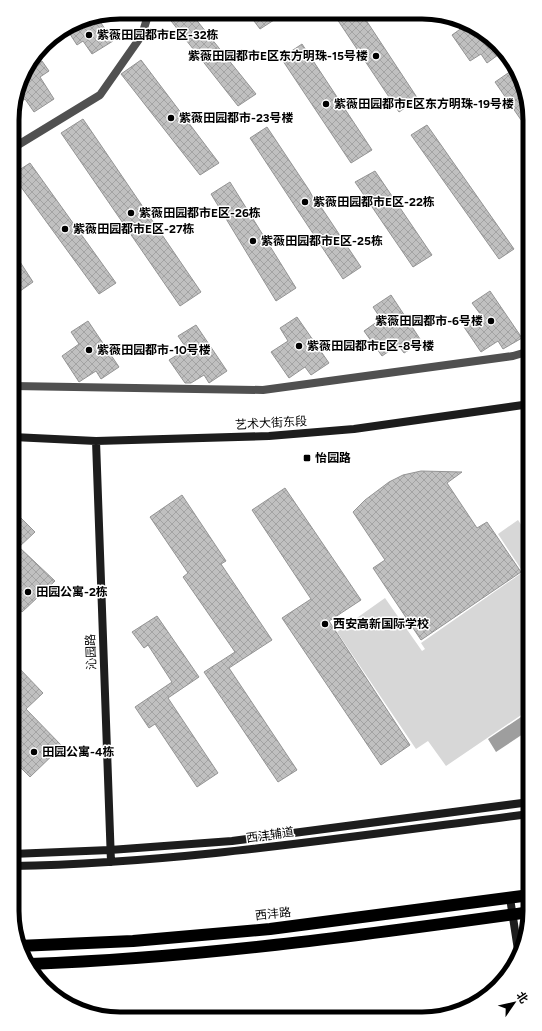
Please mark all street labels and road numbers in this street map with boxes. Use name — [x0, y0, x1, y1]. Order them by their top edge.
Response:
street label: 艺术大街东段 — [235, 414, 307, 432]
street label: 沁园路 — [83, 634, 99, 670]
street label: 西沣辅道 — [245, 825, 295, 845]
street label: 西沣路 — [254, 905, 292, 923]

